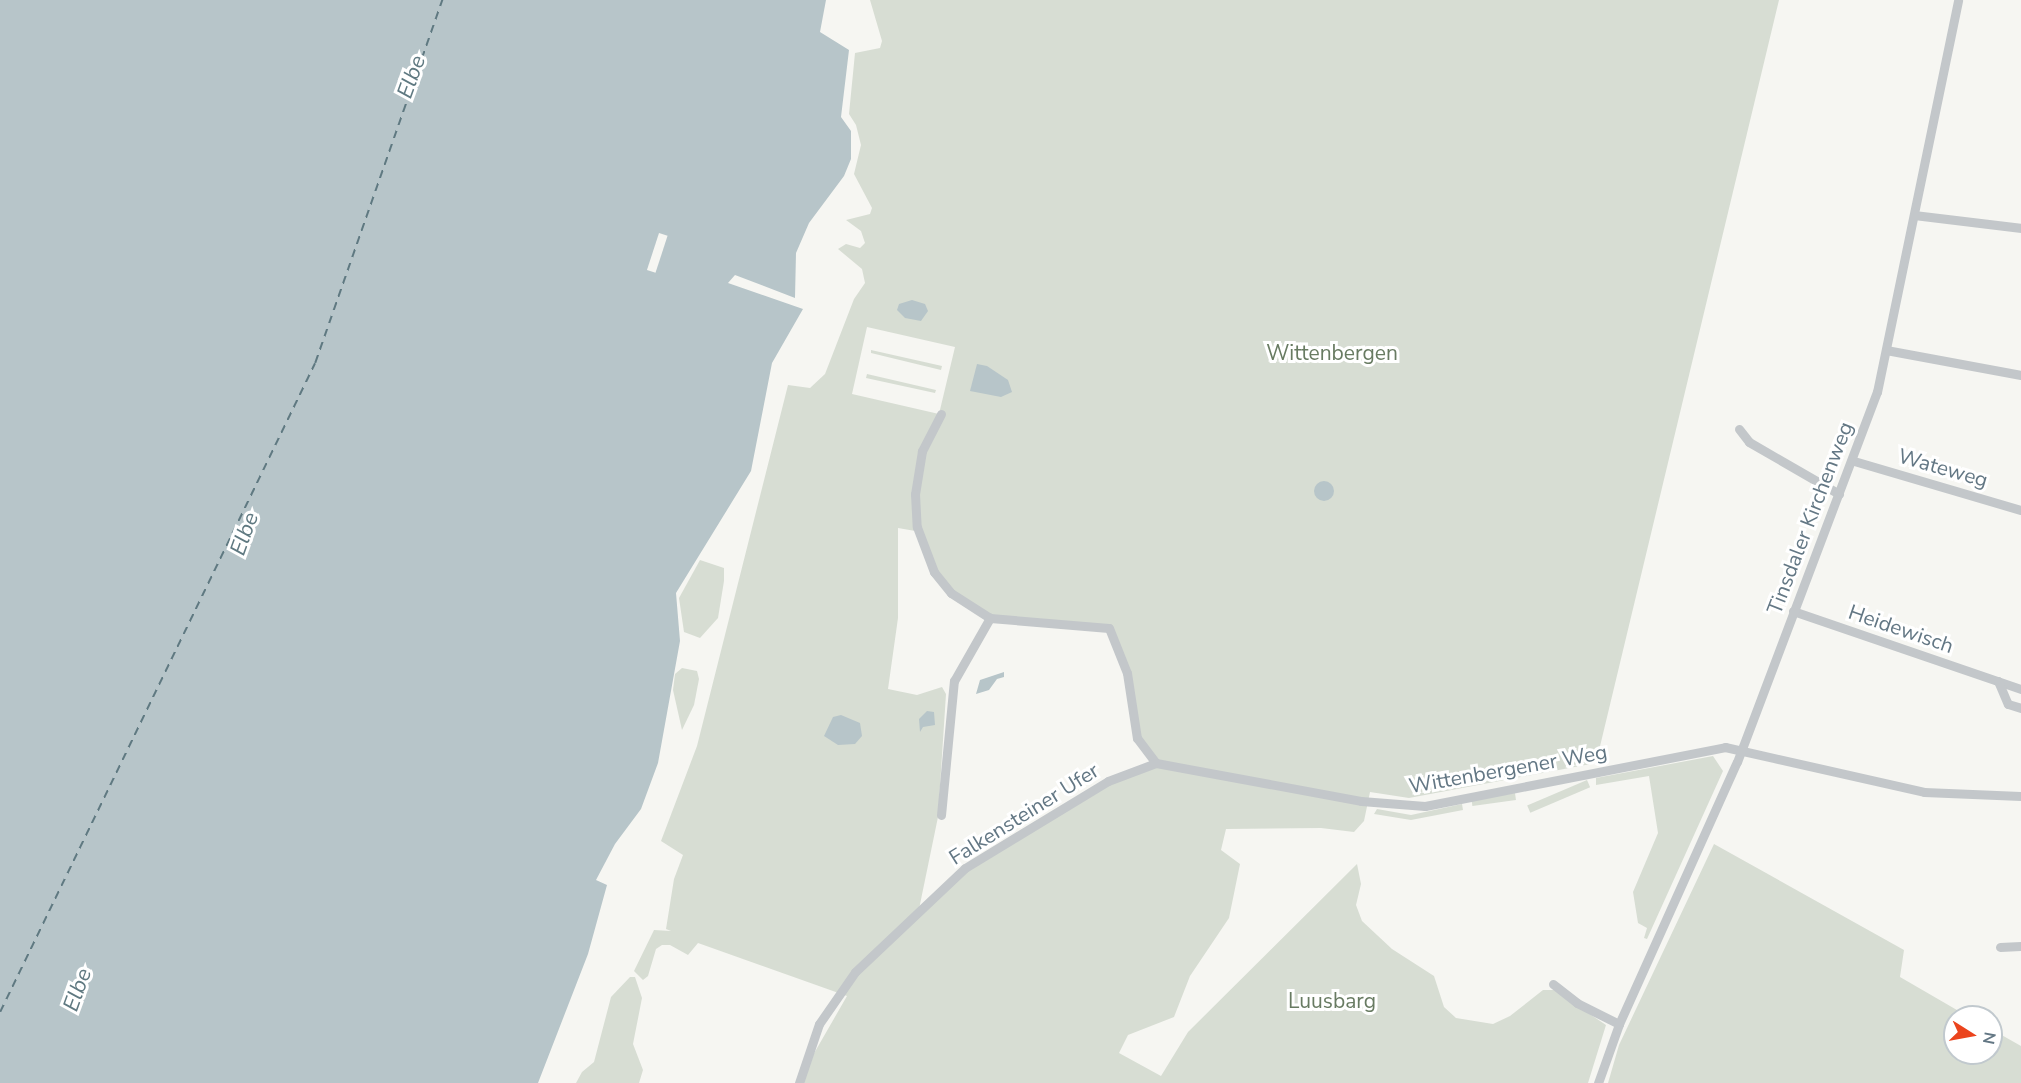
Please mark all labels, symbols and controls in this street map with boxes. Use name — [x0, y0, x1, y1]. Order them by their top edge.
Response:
water label: Elbe — [392, 52, 432, 102]
park label: Wittenbergen — [1266, 340, 1398, 366]
street label: Tinsdaler Kirchenweg — [1762, 418, 1858, 618]
street label: Wateweg — [1895, 443, 1991, 493]
water label: Elbe — [225, 509, 265, 559]
street label: Heidewisch — [1845, 599, 1957, 659]
street label: Wittenbergener Weg — [1407, 739, 1609, 799]
street label: Falkensteiner Ufer — [944, 758, 1104, 870]
water label: Elbe — [58, 965, 98, 1015]
park label: Luusbarg — [1288, 988, 1376, 1014]
north arrow — [1943, 1005, 2003, 1065]
text: N — [1977, 1030, 2001, 1046]

